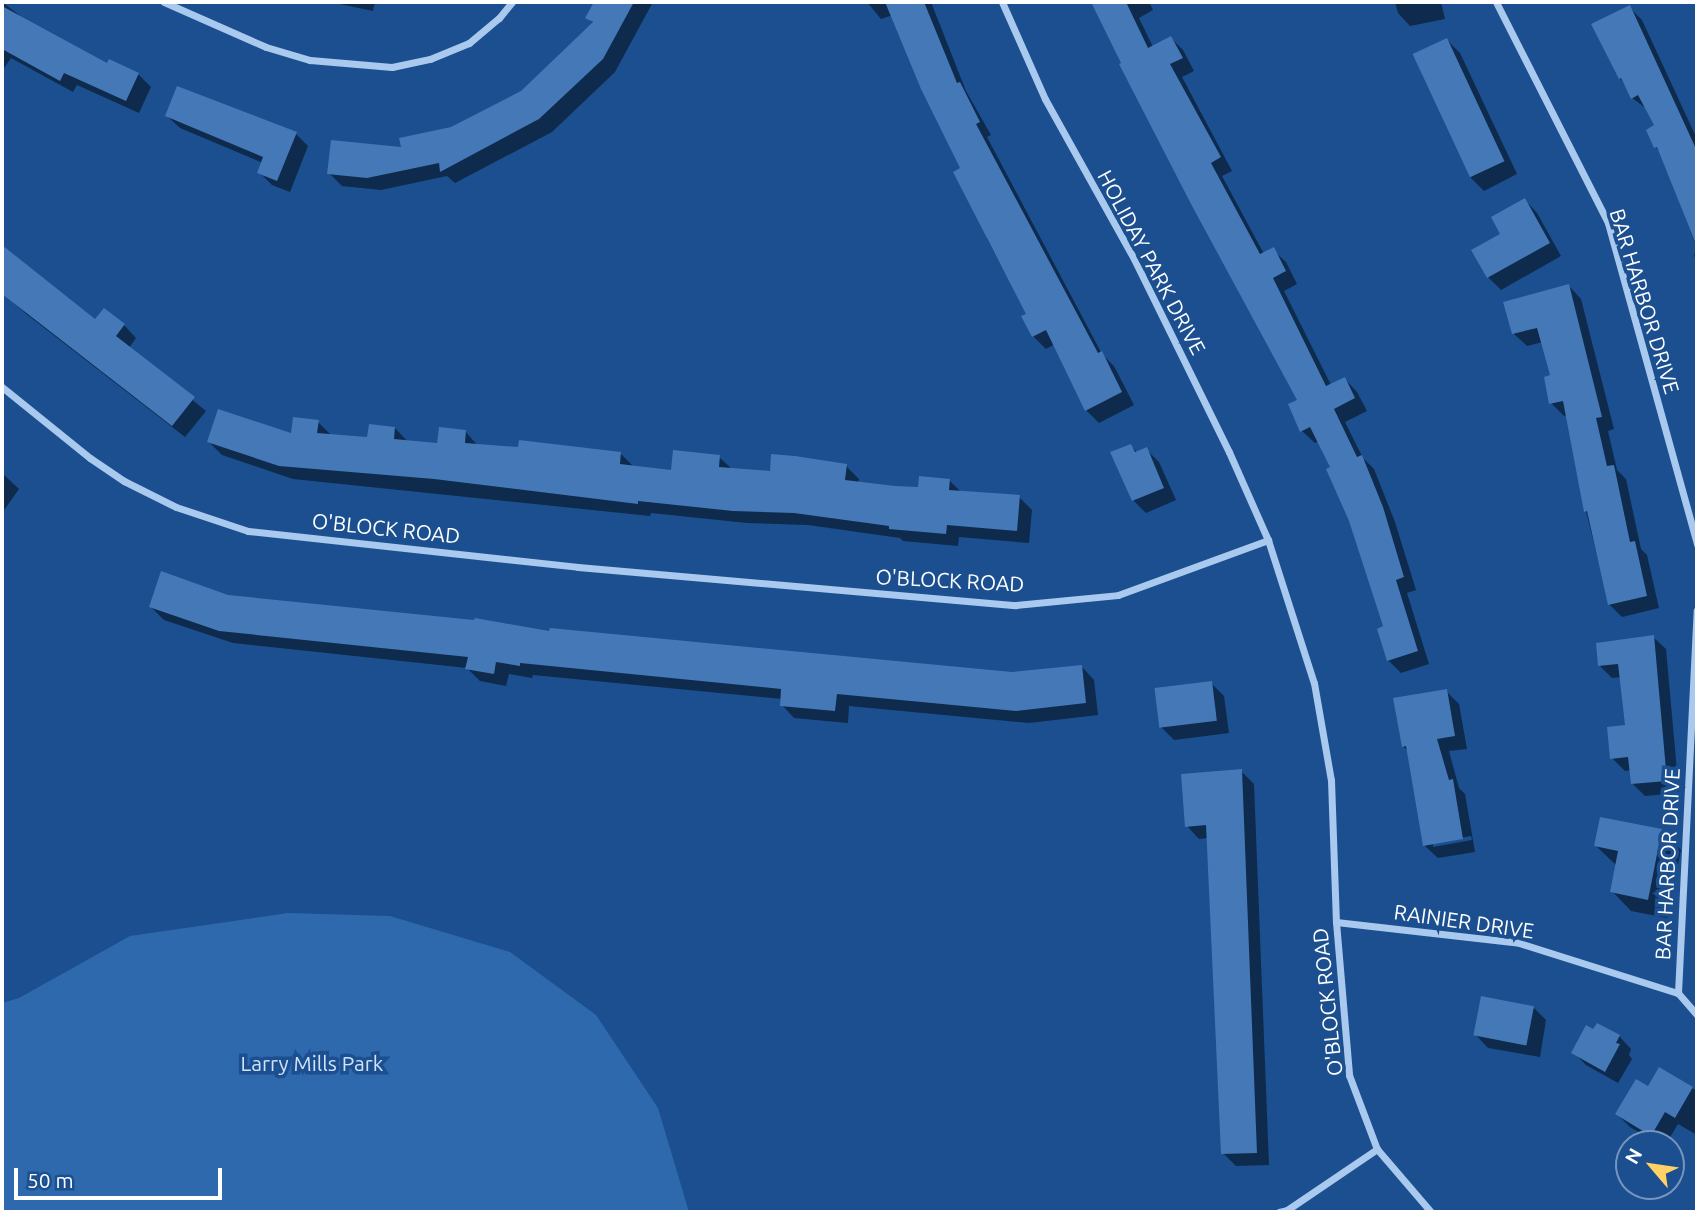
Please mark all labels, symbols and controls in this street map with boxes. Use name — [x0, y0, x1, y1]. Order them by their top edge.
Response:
street label: HOLIDAY PARK DRIVE — [1093, 165, 1211, 359]
street label: BAR HARBOR DRIVE — [1605, 205, 1685, 397]
street label: O'BLOCK ROAD — [311, 508, 461, 548]
street label: O'BLOCK ROAD — [875, 564, 1025, 596]
street label: BAR HARBOR DRIVE — [1649, 767, 1685, 961]
street label: RAINIER DRIVE — [1392, 899, 1536, 943]
street label: O'BLOCK ROAD — [1307, 927, 1347, 1077]
park label: Larry Mills Park — [241, 1050, 383, 1076]
north arrow — [1615, 1130, 1685, 1200]
text: N — [1620, 1144, 1646, 1167]
scale bar — [18, 1154, 226, 1198]
text: 50 m — [27, 1168, 74, 1192]

